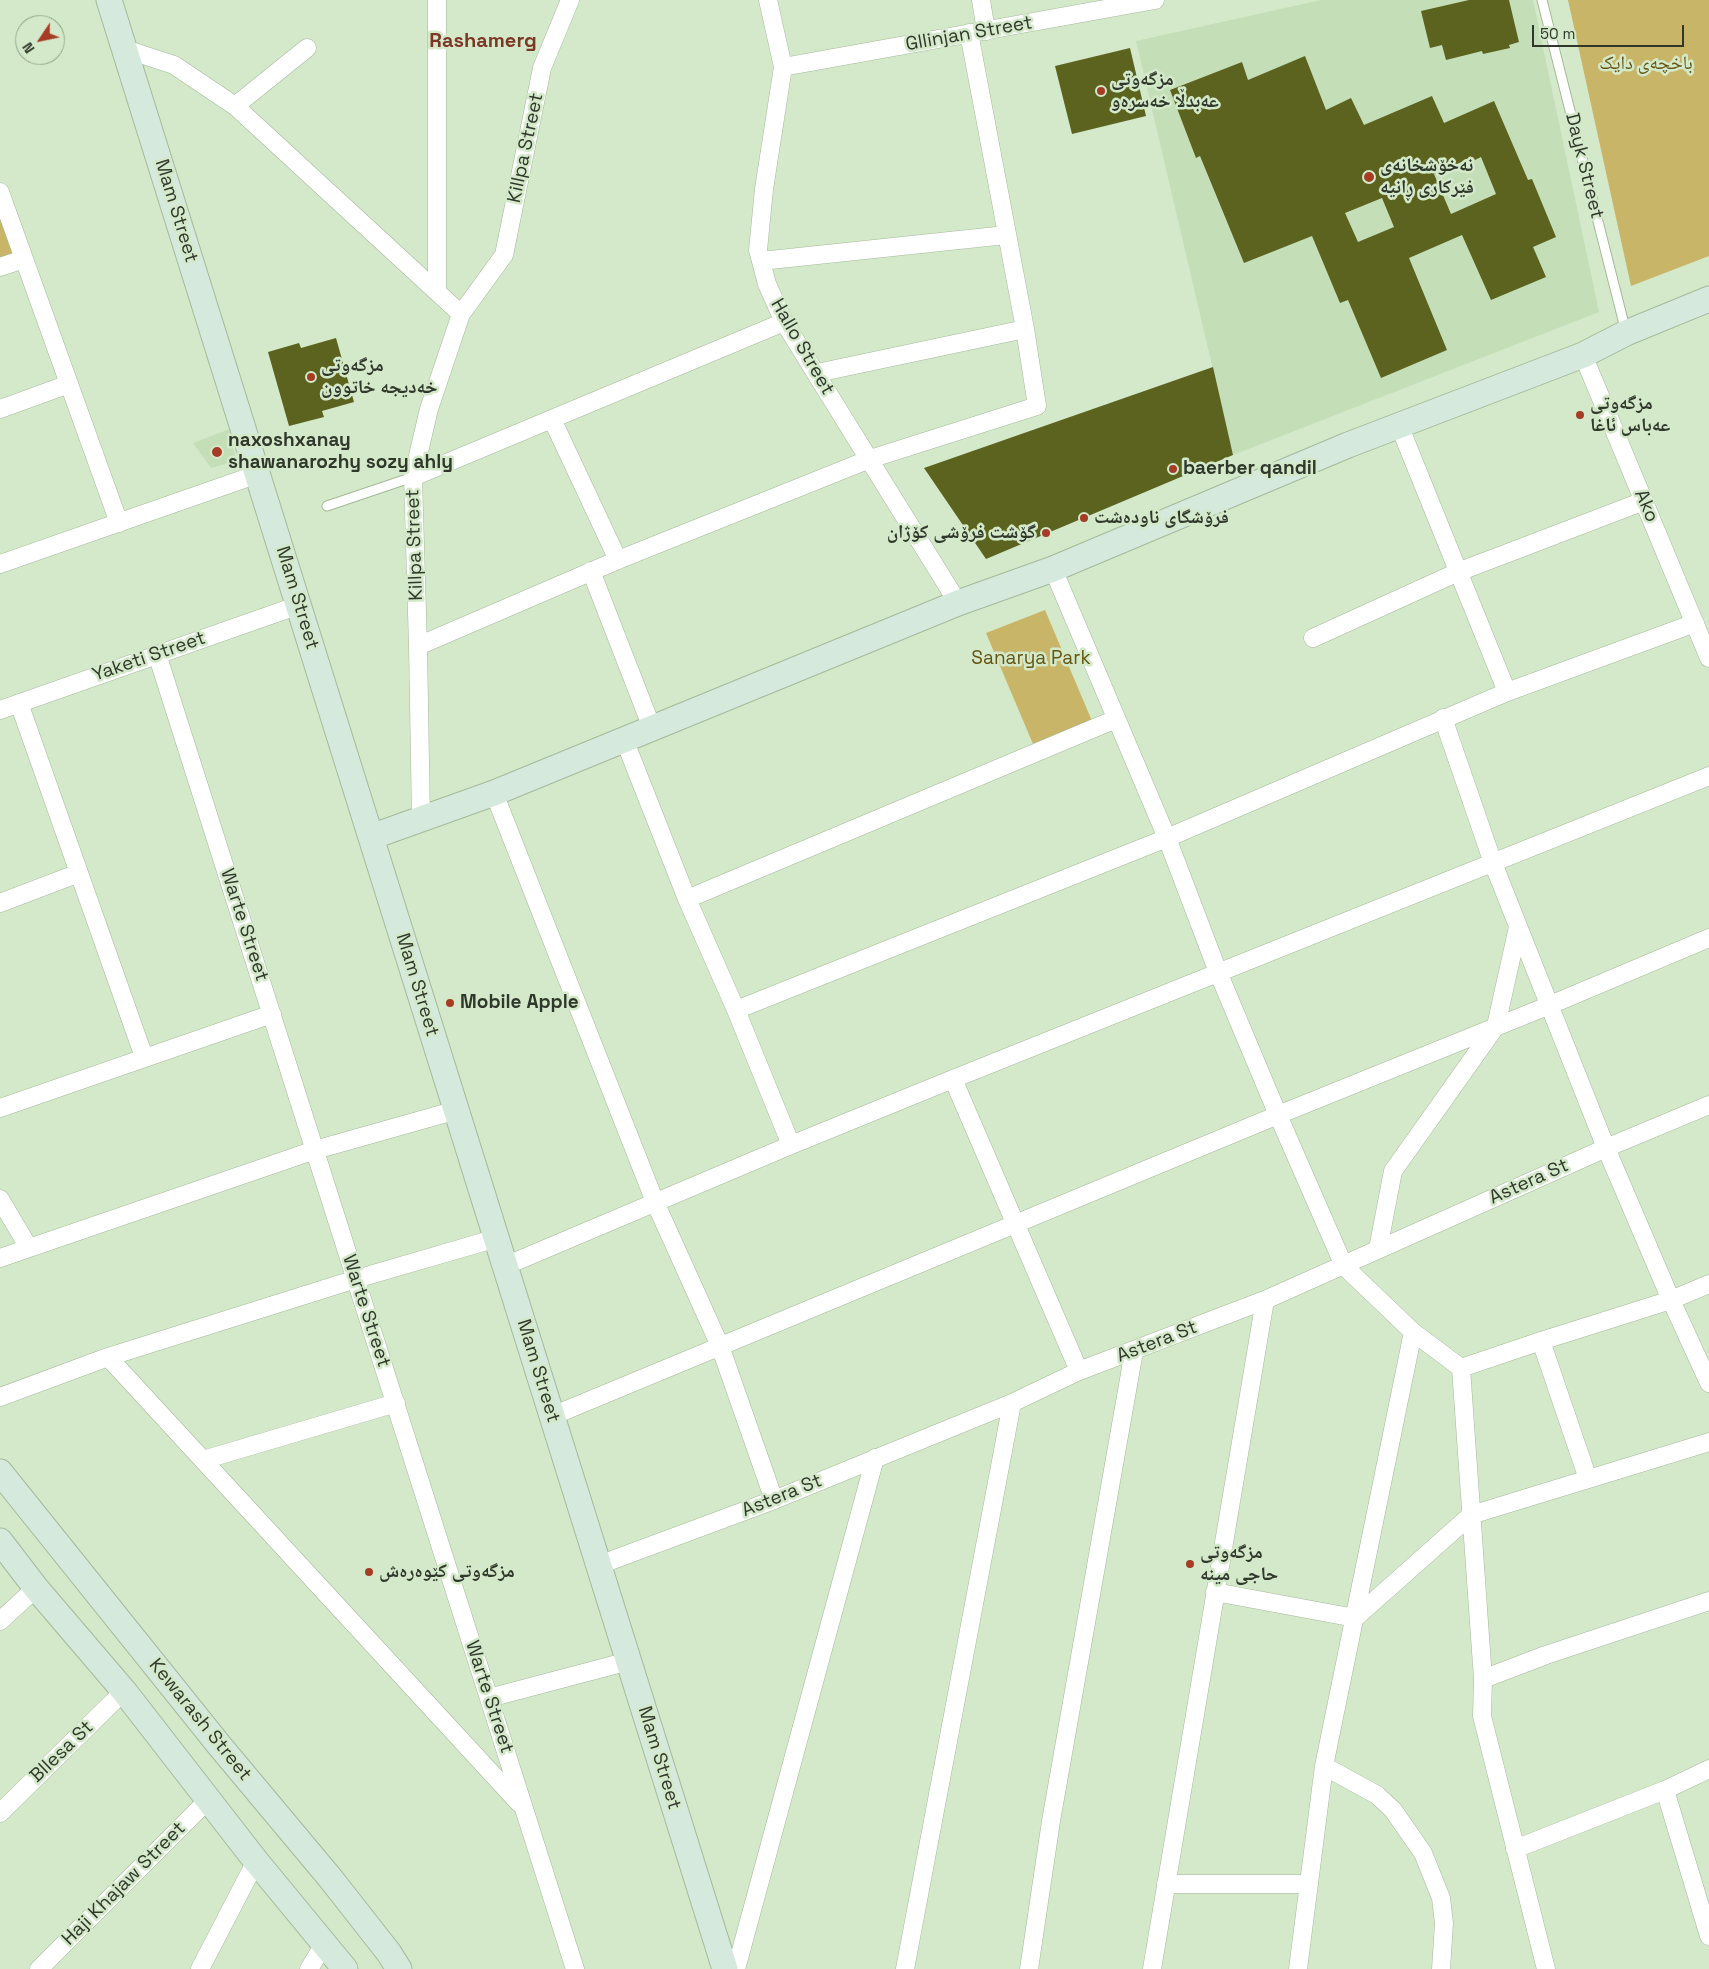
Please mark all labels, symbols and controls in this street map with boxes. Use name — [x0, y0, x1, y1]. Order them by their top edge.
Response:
street label: Gllinjan Street — [904, 12, 1034, 56]
north arrow — [15, 15, 65, 65]
scale bar — [1534, 15, 1686, 47]
text: 50 m — [1540, 24, 1575, 43]
district label: Rashamerg — [429, 30, 537, 54]
text: N — [18, 39, 38, 57]
park label: باخچەی دایک — [1599, 53, 1693, 75]
place label: مزگەوتی عەبدڵا خەسرەو — [1111, 69, 1219, 113]
marker: مزگەوتی عەبدڵا خەسرەو — [1095, 85, 1107, 97]
street label: Killpa Street — [503, 91, 549, 205]
street label: Dayk Street — [1560, 111, 1608, 221]
place label: نەخۆشخانەی فێرکاری ڕانیە — [1380, 155, 1474, 199]
street label: Mam Street — [150, 157, 202, 265]
marker: نەخۆشخانەی فێرکاری ڕانیە — [1362, 170, 1376, 184]
street label: Hallo Street — [765, 295, 839, 399]
place label: مزگەوتی خەدیجە خاتوون — [321, 355, 438, 399]
marker: مزگەوتی خەدیجە خاتوون — [305, 371, 317, 383]
place label: مزگەوتی عەباس ئاغا — [1590, 393, 1670, 437]
marker: مزگەوتی عەباس ئاغا — [1574, 409, 1586, 421]
place label: naxoshxanay shawanarozhy sozy ahly — [228, 430, 453, 474]
marker: naxoshxanay shawanarozhy sozy ahly — [210, 445, 224, 459]
place label: baerber qandil — [1183, 458, 1317, 480]
marker: baerber qandil — [1167, 463, 1179, 475]
street label: Ako — [1629, 486, 1663, 526]
street label: Killpa Street — [402, 489, 428, 601]
place label: فرۆشگای ناوده‌شت — [1094, 507, 1229, 529]
marker: فرۆشگای ناوده‌شت — [1078, 512, 1090, 524]
place label: گۆشت فرۆشی کۆژان — [887, 522, 1036, 544]
marker: گۆشت فرۆشی کۆژان — [1040, 527, 1052, 539]
street label: Mam Street — [271, 544, 323, 652]
street label: Yaketi Street — [90, 627, 208, 687]
park label: Sanarya Park — [971, 648, 1091, 670]
street label: Warte Street — [215, 866, 273, 984]
street label: Mam Street — [391, 931, 443, 1039]
place label: Mobile Apple — [460, 992, 579, 1014]
marker: Mobile Apple — [444, 997, 456, 1009]
street label: Astera St — [1486, 1154, 1572, 1210]
street label: Warte Street — [337, 1252, 395, 1370]
street label: Astera St — [1113, 1316, 1201, 1368]
street label: Mam Street — [512, 1317, 564, 1425]
street label: Astera St — [739, 1470, 825, 1522]
place label: مزگەوتی حاجی مینە — [1200, 1542, 1278, 1586]
marker: مزگەوتی حاجی مینە — [1184, 1558, 1196, 1570]
place label: مزگەوتی کێوەرەش — [379, 1561, 515, 1583]
marker: مزگەوتی کێوەرەش — [363, 1566, 375, 1578]
street label: Warte Street — [460, 1638, 518, 1756]
street label: Kewarash Street — [144, 1654, 256, 1786]
street label: Mam Street — [633, 1704, 685, 1812]
street label: Bllesa St — [26, 1716, 98, 1788]
street label: ‌Haji Khajaw Street — [57, 1817, 191, 1951]

